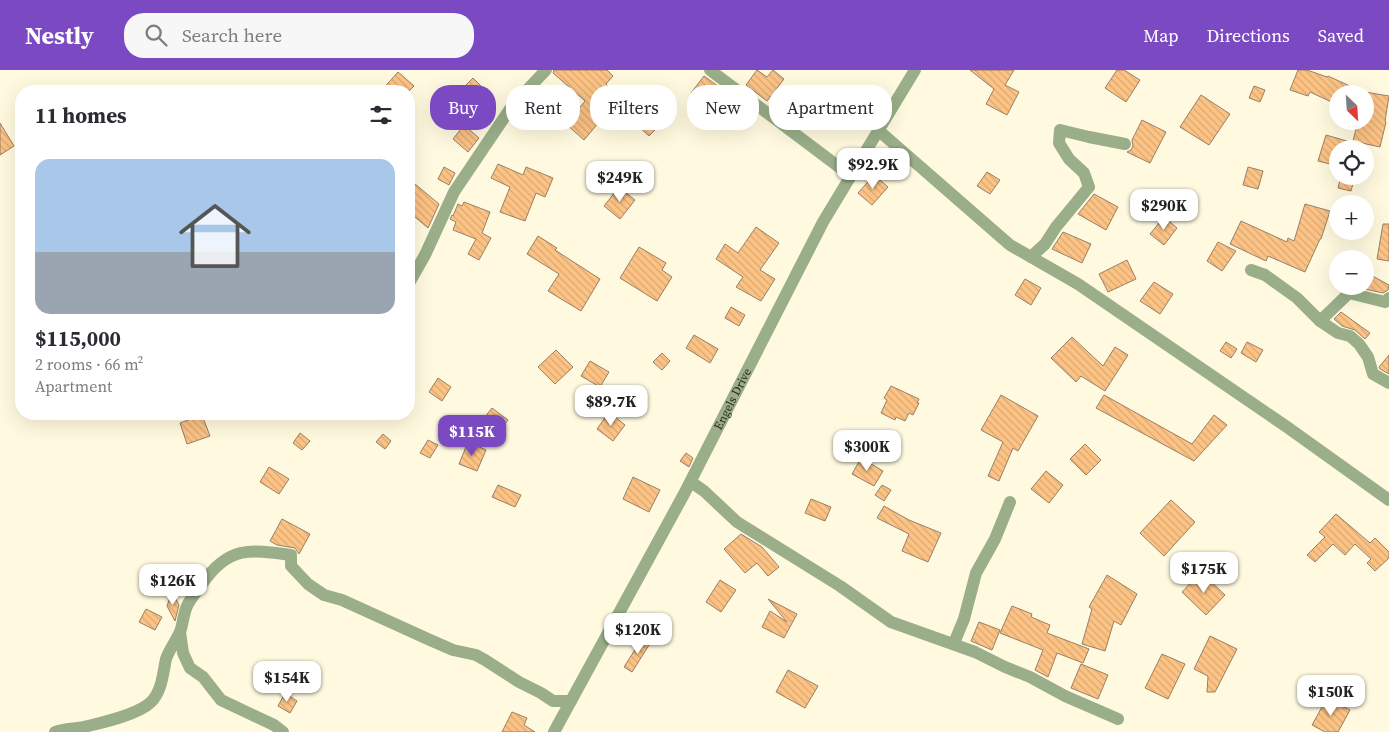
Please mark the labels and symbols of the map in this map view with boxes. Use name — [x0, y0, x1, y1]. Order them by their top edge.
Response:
north arrow — [1329, 85, 1374, 130]
pin: $92.9K — [832, 148, 914, 190]
pin: $249K — [585, 160, 655, 203]
pin: $290K — [1129, 189, 1199, 231]
street label: Engels Drive — [710, 365, 755, 432]
pin: $89.7K — [570, 384, 652, 427]
pin: $115K — [437, 414, 507, 457]
pin: $300K — [832, 430, 902, 472]
pin: $175K — [1169, 552, 1239, 594]
pin: $126K — [138, 564, 208, 606]
pin: $120K — [603, 612, 673, 655]
pin: $154K — [252, 660, 322, 703]
pin: $150K — [1296, 674, 1366, 717]

